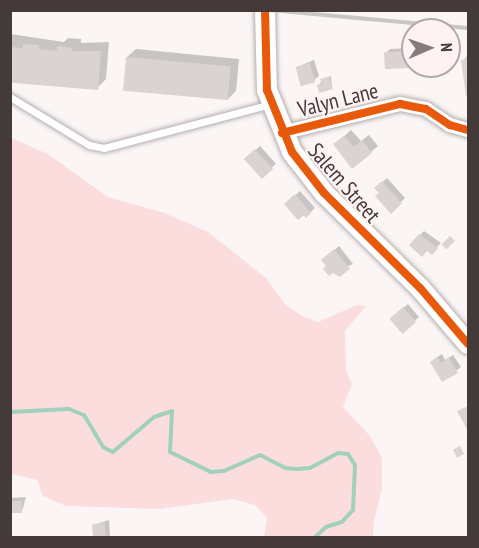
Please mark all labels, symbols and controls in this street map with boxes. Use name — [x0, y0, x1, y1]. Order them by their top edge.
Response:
north arrow — [401, 18, 461, 78]
text: N — [437, 43, 457, 52]
street label: Valyn Lane — [295, 77, 381, 123]
street label: Salem Street — [302, 138, 386, 228]

